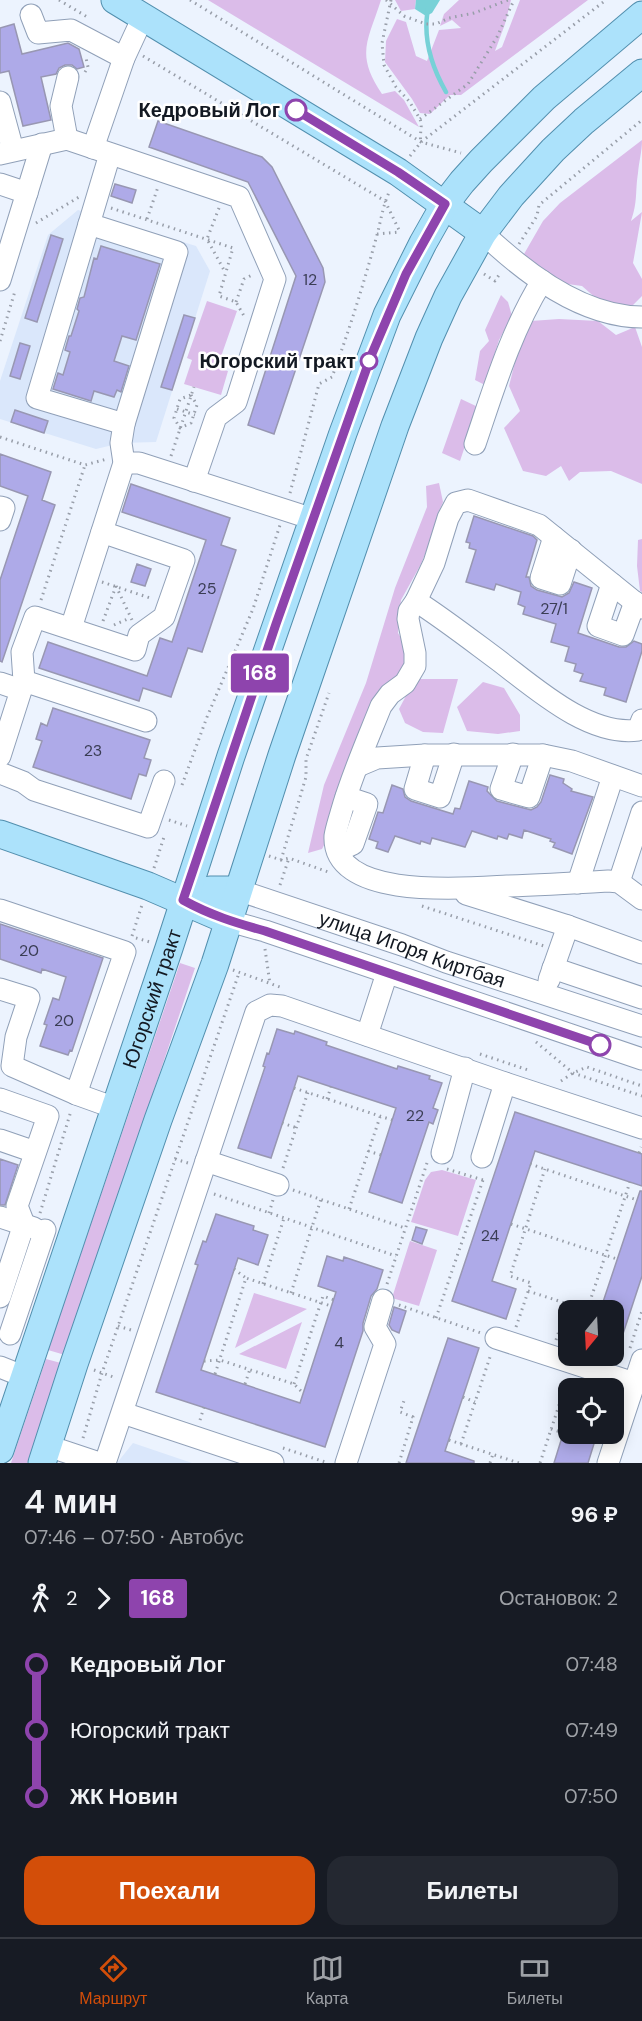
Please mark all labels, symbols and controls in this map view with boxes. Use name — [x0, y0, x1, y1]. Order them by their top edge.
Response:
place label: Кедровый Лог — [139, 97, 280, 123]
marker: Кедровый Лог — [285, 99, 307, 121]
house number: 12 — [303, 269, 317, 290]
place label: Югорский тракт — [200, 348, 356, 374]
marker: Югорский тракт — [360, 352, 378, 370]
house number: 25 — [198, 578, 216, 599]
house number: 27/1 — [540, 598, 568, 619]
line badge: 168 — [226, 654, 294, 692]
text: 168 — [243, 659, 277, 687]
house number: 23 — [84, 740, 102, 761]
street label: улица Игоря Киртбая — [316, 905, 509, 993]
street label: Югорский тракт — [116, 926, 187, 1072]
house number: 20 — [19, 940, 39, 961]
house number: 20 — [54, 1010, 74, 1031]
unlabelled marker — [589, 1034, 611, 1056]
house number: 22 — [406, 1105, 424, 1126]
house number: 24 — [481, 1225, 500, 1246]
north arrow — [558, 1300, 624, 1366]
map controls — [558, 1300, 624, 1444]
house number: 4 — [334, 1332, 344, 1353]
button: locate — [558, 1378, 624, 1444]
text: 4 мин — [24, 1480, 118, 1523]
text: 96 ₽ — [571, 1500, 618, 1529]
text: 07:46 – 07:50 · Автобус — [24, 1524, 244, 1550]
icon: walk — [24, 1582, 57, 1615]
icon: forward — [87, 1582, 120, 1615]
text: 168 — [141, 1584, 175, 1612]
text: 2 — [66, 1585, 78, 1611]
text: Остановок: 2 — [499, 1585, 618, 1611]
text: Кедровый Лог — [70, 1650, 226, 1679]
text: 07:48 — [566, 1651, 618, 1677]
text: Югорский тракт — [70, 1716, 230, 1745]
text: 07:49 — [565, 1717, 618, 1743]
text: ЖК Новин — [70, 1782, 178, 1811]
text: 07:50 — [564, 1783, 618, 1809]
button: Поехали — [24, 1856, 315, 1925]
button: Билеты — [327, 1856, 618, 1925]
tab: Маршрут — [79, 1952, 147, 2009]
tab: Карта — [306, 1952, 349, 2009]
tab: Билеты — [507, 1952, 563, 2009]

